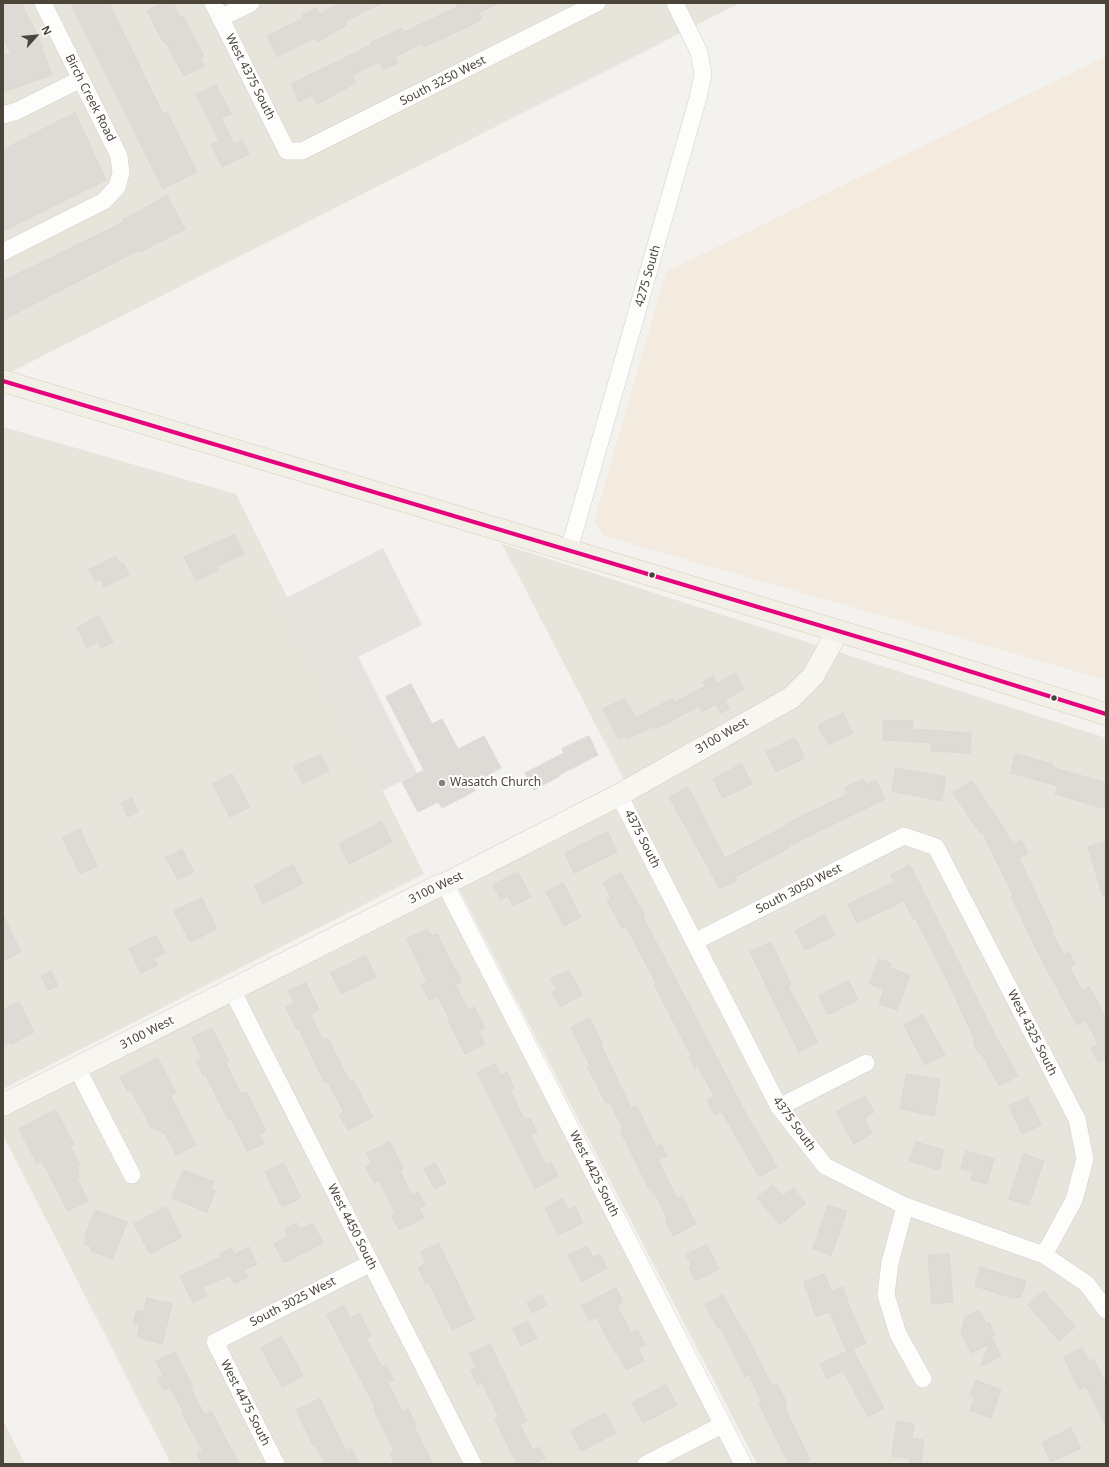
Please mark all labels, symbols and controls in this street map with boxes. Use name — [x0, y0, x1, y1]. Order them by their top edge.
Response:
north arrow — [16, 16, 56, 56]
text: N — [38, 23, 56, 38]
street label: West 4375 South — [222, 32, 278, 122]
street label: Birch Creek Road — [62, 52, 118, 144]
street label: South 3250 West — [398, 53, 488, 109]
street label: 4275 South — [632, 243, 664, 309]
unlabelled marker — [647, 570, 657, 580]
unlabelled marker — [1049, 693, 1059, 703]
street label: 3100 West — [693, 715, 751, 757]
place label: Wasatch Church — [450, 776, 541, 790]
marker: Wasatch Church — [437, 778, 447, 788]
street label: 4375 South — [621, 807, 663, 871]
street label: South 3050 West — [754, 861, 844, 917]
street label: 3100 West — [407, 869, 465, 907]
street label: West 4325 South — [1004, 988, 1060, 1078]
street label: 3100 West — [118, 1013, 176, 1053]
street label: 4375 South — [769, 1094, 819, 1154]
street label: West 4425 South — [566, 1129, 622, 1219]
street label: West 4450 South — [324, 1182, 380, 1272]
street label: South 3025 West — [248, 1274, 338, 1330]
street label: West 4475 South — [217, 1358, 273, 1448]

